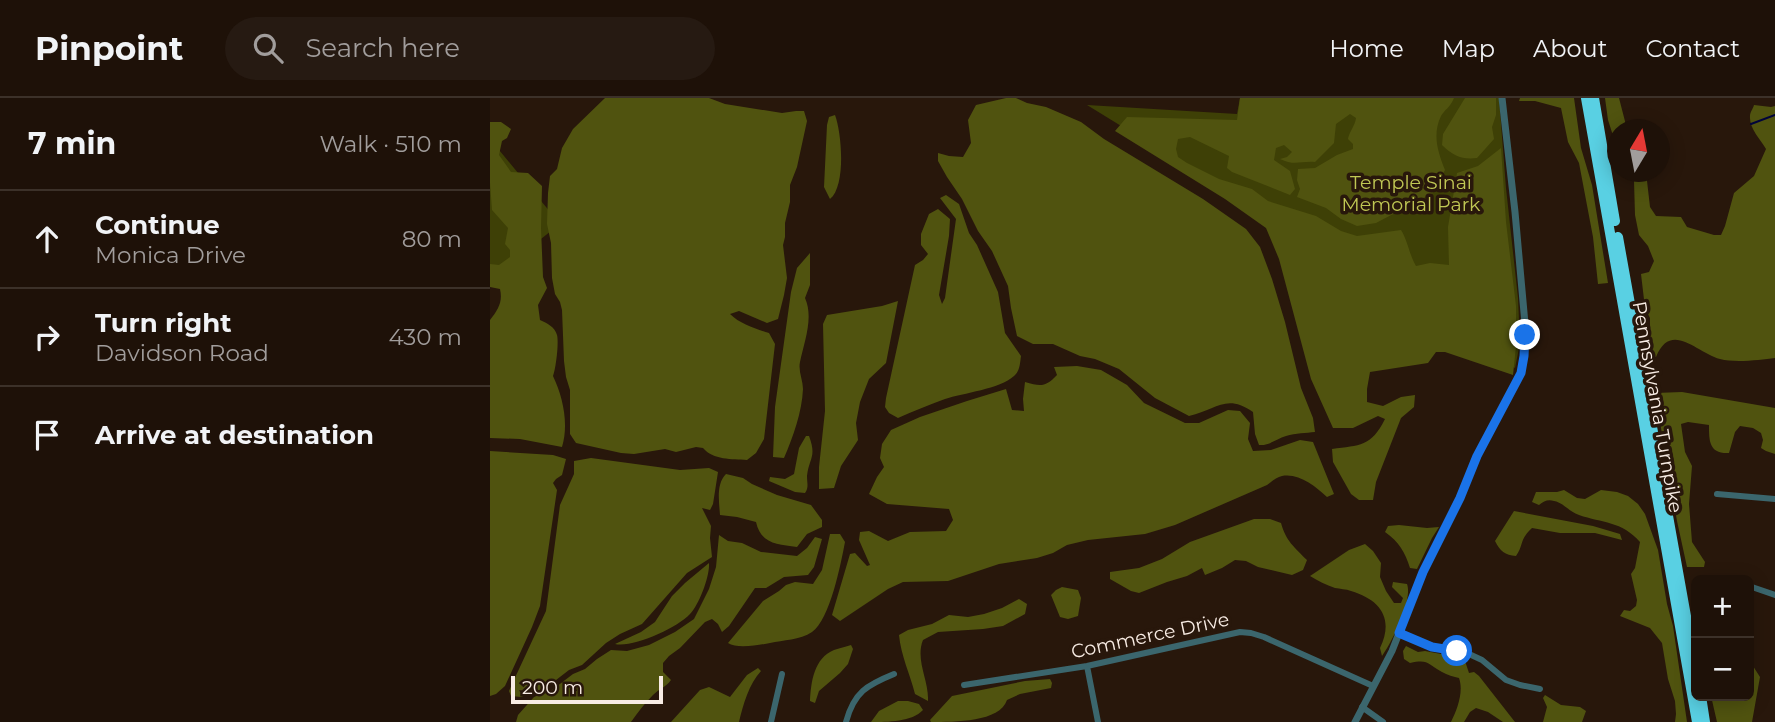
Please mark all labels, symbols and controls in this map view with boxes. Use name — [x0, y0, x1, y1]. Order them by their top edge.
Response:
search box — [225, 17, 715, 80]
text: Pinpoint — [35, 28, 183, 68]
icon: search — [249, 29, 287, 67]
text: Search here — [305, 32, 460, 64]
text: Home — [1329, 34, 1404, 63]
text: Map — [1442, 34, 1495, 63]
text: About — [1533, 34, 1607, 63]
text: Contact — [1645, 34, 1740, 63]
north arrow — [1607, 119, 1670, 182]
text: 7 min — [28, 125, 116, 162]
text: Walk · 510 m — [319, 130, 462, 158]
park label: Temple Sinai Memorial Park — [1342, 171, 1481, 216]
text: Continue — [95, 209, 220, 241]
icon: ahead — [28, 220, 66, 258]
text: 80 m — [402, 225, 462, 253]
text: Monica Drive — [95, 241, 246, 269]
street label: Pennsylvania Turnpike — [1628, 299, 1687, 515]
text: Turn right — [95, 307, 231, 339]
icon: right — [28, 318, 66, 356]
route end — [1509, 319, 1540, 350]
text: 430 m — [389, 323, 462, 351]
text: Davidson Road — [95, 339, 269, 367]
icon: arrive — [28, 416, 66, 454]
text: Arrive at destination — [95, 419, 374, 451]
map controls — [1691, 575, 1754, 701]
button: + — [1691, 575, 1754, 638]
street label: Commerce Drive — [1069, 608, 1231, 663]
route start — [1441, 635, 1472, 666]
button: − — [1691, 638, 1754, 701]
scale bar — [511, 673, 663, 705]
text: 200 m — [522, 676, 583, 699]

